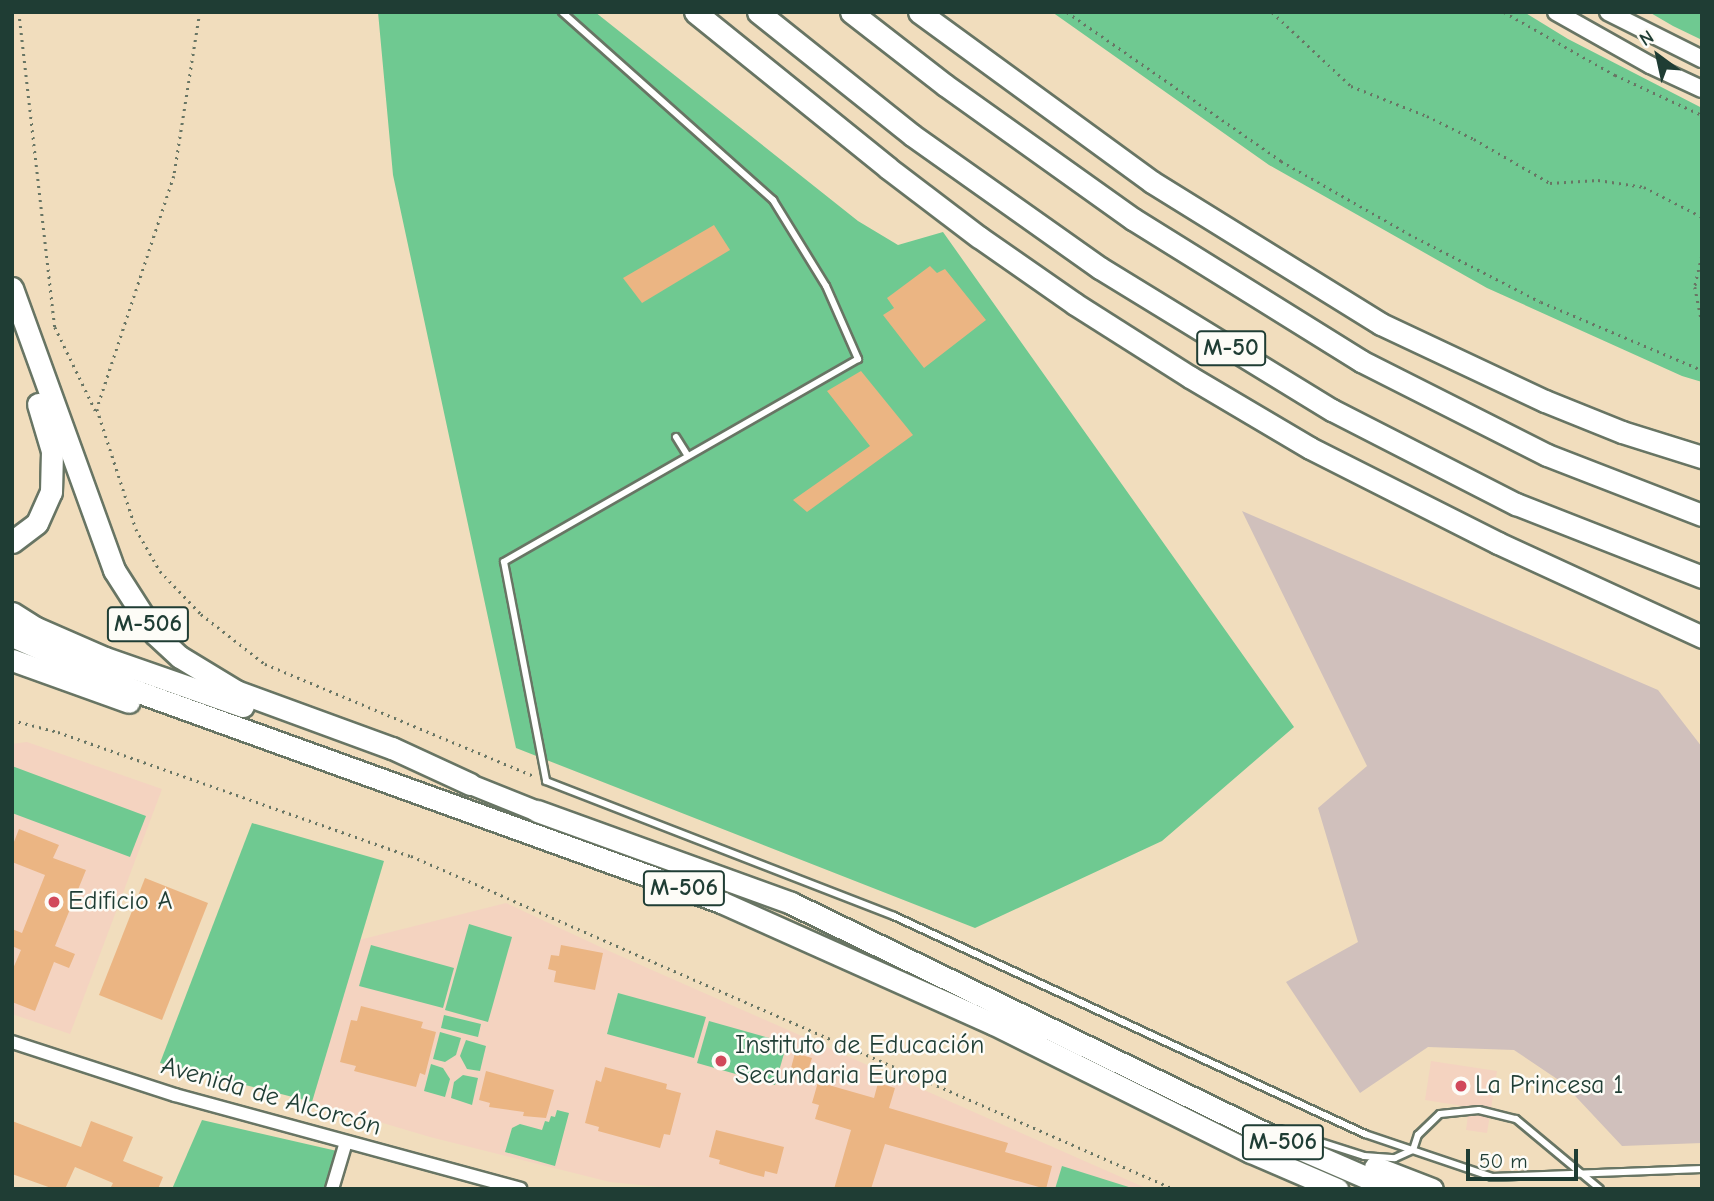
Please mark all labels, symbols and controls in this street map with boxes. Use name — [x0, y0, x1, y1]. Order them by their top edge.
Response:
north arrow — [1623, 21, 1693, 91]
text: N — [1635, 26, 1658, 51]
road number: M-50 — [1196, 328, 1266, 368]
road number: M-506 — [106, 604, 190, 644]
road number: M-506 — [642, 868, 726, 908]
place label: Edificio A — [68, 886, 172, 918]
marker: Edificio A — [46, 894, 62, 910]
place label: Instituto de Educación Secundaria Europa — [735, 1030, 984, 1092]
street label: Avenida de Alcorcón — [157, 1051, 385, 1143]
marker: Instituto de Educación Secundaria Europa — [713, 1053, 729, 1069]
place label: La Princesa 1 — [1475, 1070, 1624, 1102]
marker: La Princesa 1 — [1453, 1078, 1469, 1094]
road number: M-506 — [1241, 1122, 1325, 1162]
scale bar — [1469, 1134, 1581, 1178]
text: 50 m — [1479, 1149, 1528, 1173]

